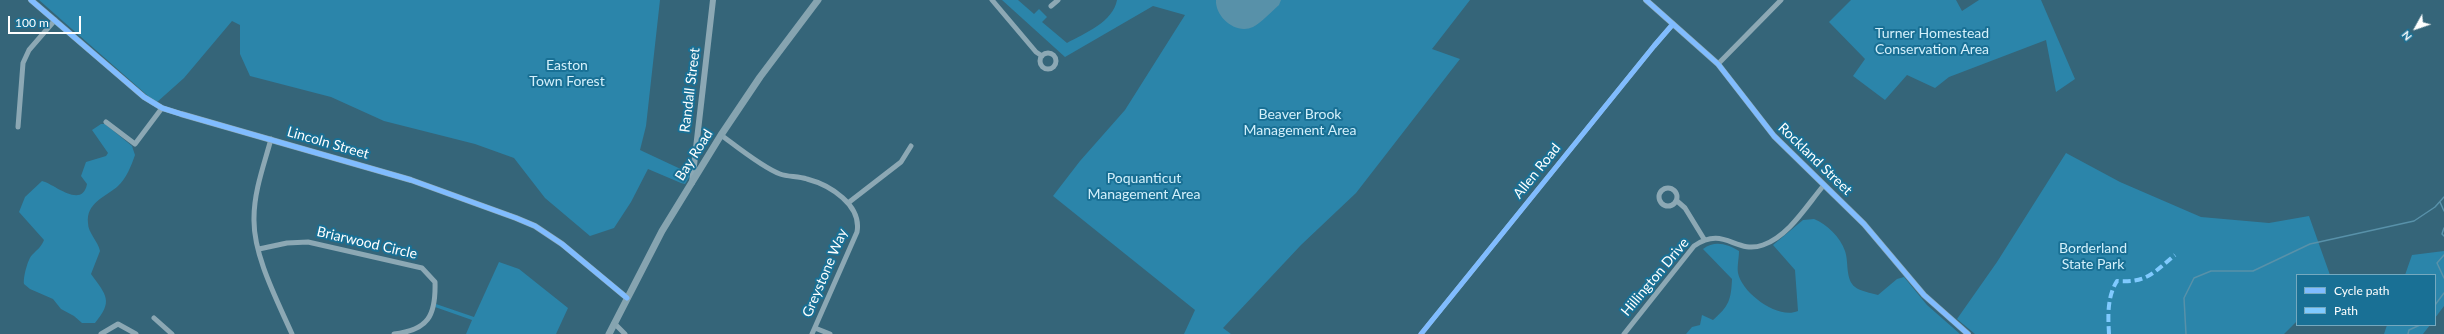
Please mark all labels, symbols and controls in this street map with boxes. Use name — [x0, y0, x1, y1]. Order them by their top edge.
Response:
scale bar — [10, 8, 83, 34]
north arrow — [2396, 8, 2436, 48]
text: 100 m — [15, 15, 49, 30]
park label: Turner Homestead Conservation Area — [1875, 25, 1989, 58]
text: N — [2399, 29, 2414, 43]
street label: Randall Street — [676, 47, 704, 133]
park label: Easton Town Forest — [529, 57, 605, 90]
park label: Beaver Brook Management Area — [1244, 106, 1356, 138]
street label: Rockland Street — [1774, 119, 1856, 199]
street label: Lincoln Street — [285, 123, 371, 163]
street label: Bay Road — [672, 126, 716, 184]
street label: Allen Road — [1510, 140, 1564, 202]
park label: Poquanticut Management Area — [1088, 170, 1200, 202]
street label: Briarwood Circle — [315, 223, 419, 263]
street label: Greystone Way — [799, 226, 851, 320]
street label: Hillington Drive — [1617, 235, 1693, 319]
park label: Borderland State Park — [2059, 240, 2127, 272]
legend — [2296, 274, 2436, 326]
text: Cycle path — [2334, 283, 2389, 298]
text: Path — [2334, 303, 2358, 318]

